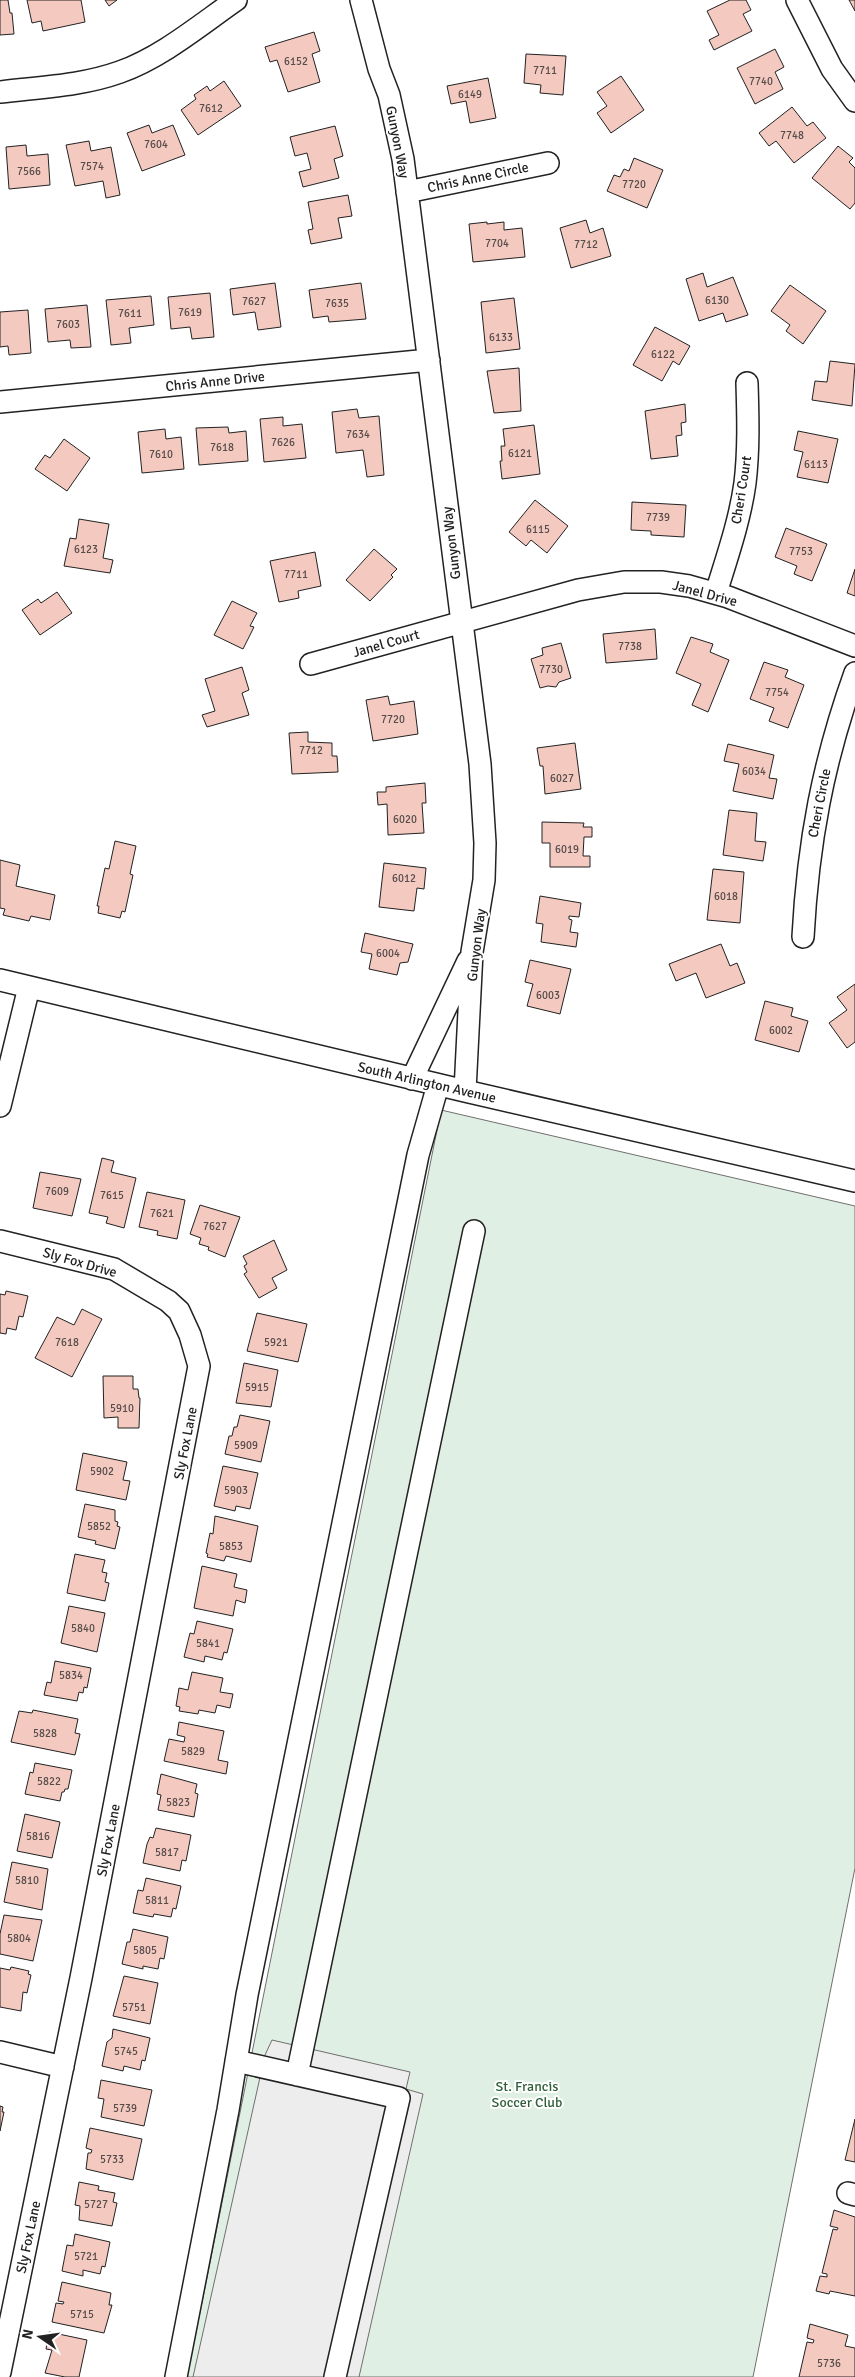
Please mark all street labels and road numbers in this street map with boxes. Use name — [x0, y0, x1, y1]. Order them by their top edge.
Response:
street label: Gunyon Way — [382, 104, 413, 180]
street label: Chris Anne Circle — [426, 158, 530, 197]
street label: Chris Anne Drive — [165, 368, 266, 395]
street label: Cheri Court — [728, 455, 755, 525]
street label: Gunyon Way — [439, 505, 464, 580]
street label: Janel Drive — [671, 577, 739, 610]
street label: Janel Court — [351, 626, 421, 661]
street label: Cheri Circle — [804, 767, 835, 839]
street label: Gunyon Way — [464, 907, 489, 982]
street label: South Arlington Avenue — [356, 1058, 498, 1107]
street label: Sly Fox Drive — [41, 1244, 119, 1281]
street label: Sly Fox Lane — [170, 1405, 201, 1481]
street label: Sly Fox Lane — [93, 1802, 124, 1878]
street label: Sly Fox Lane — [13, 2199, 44, 2275]

